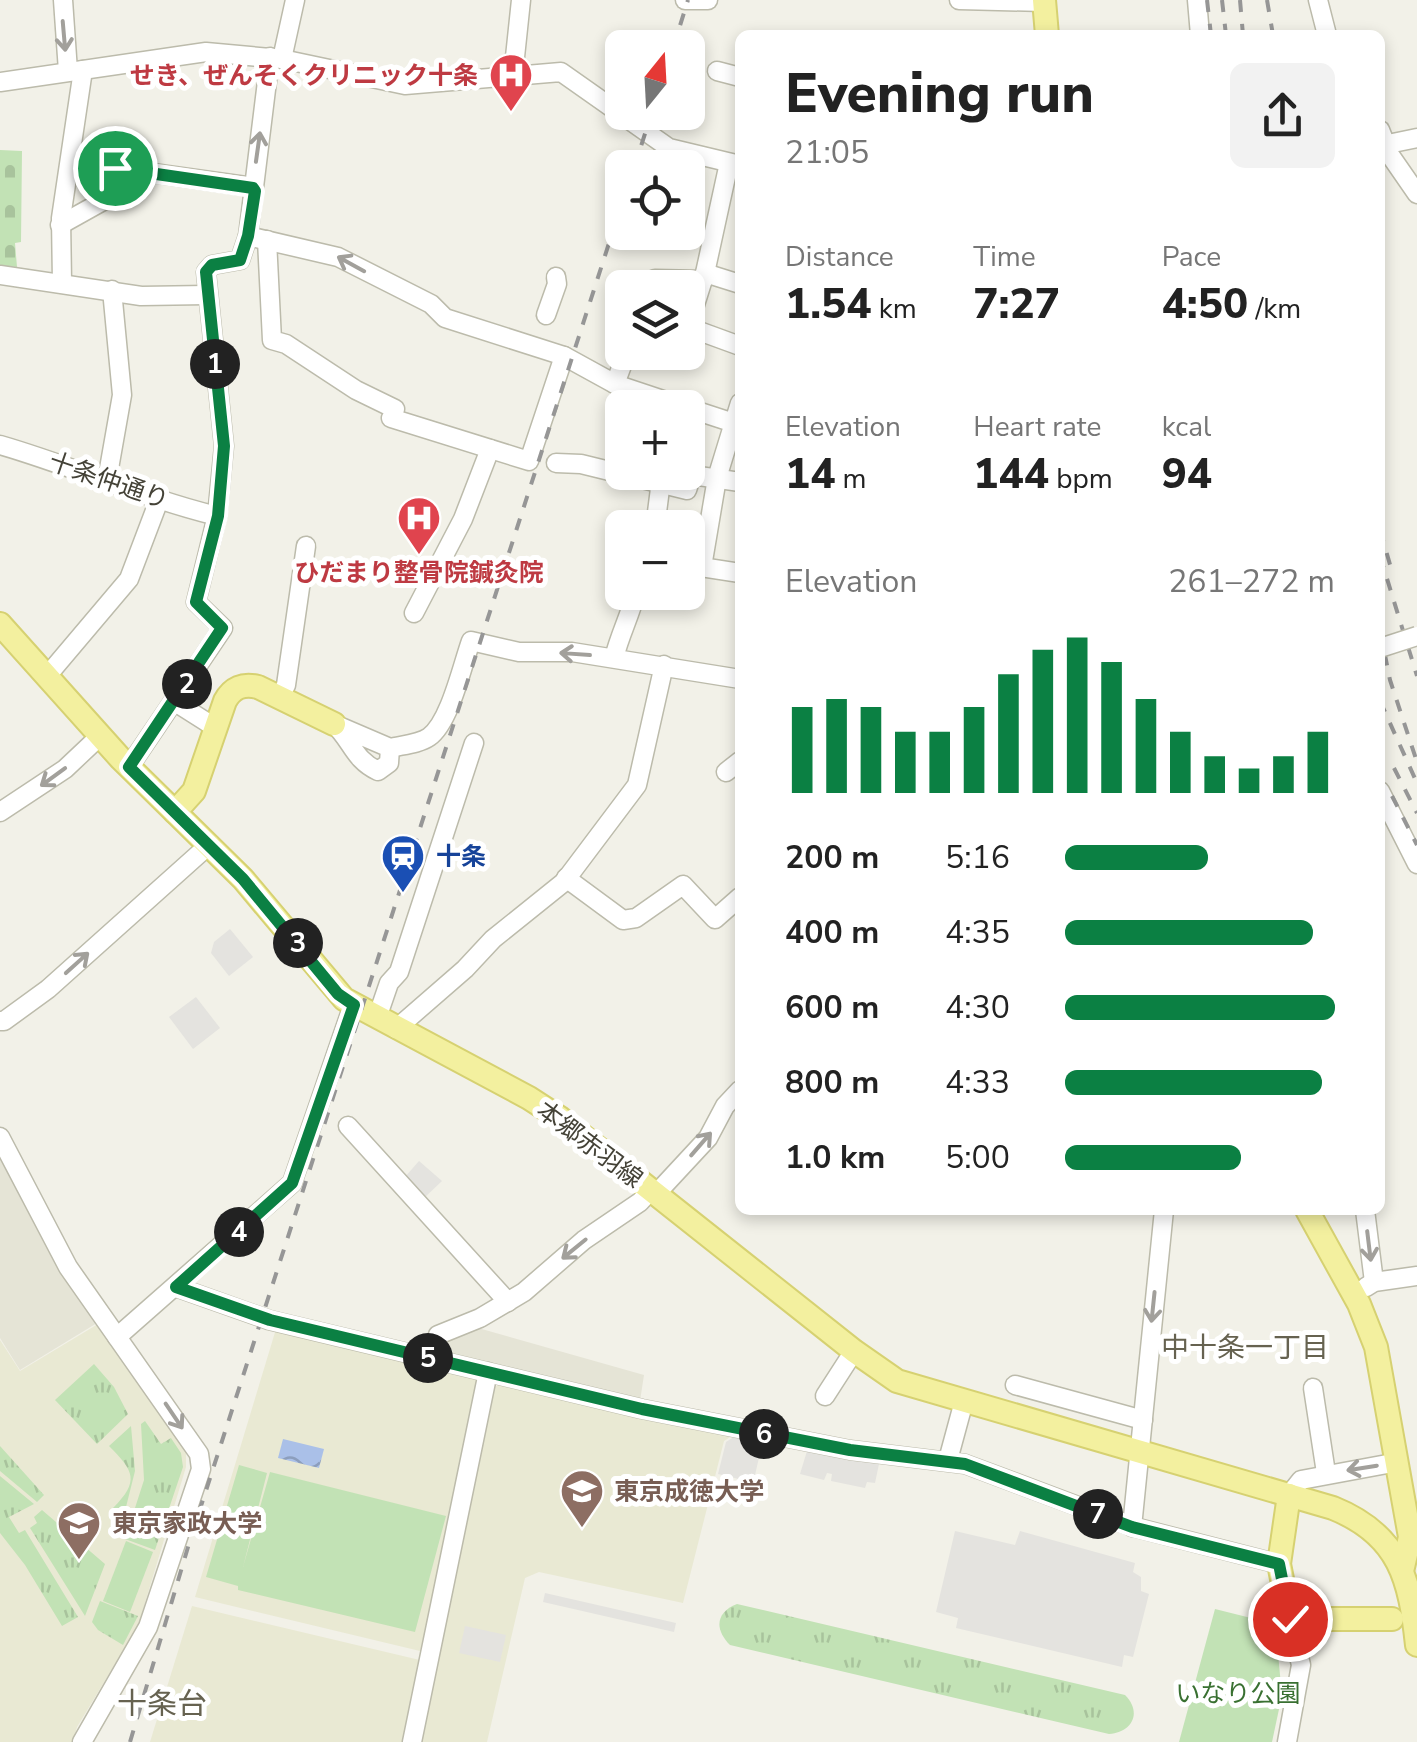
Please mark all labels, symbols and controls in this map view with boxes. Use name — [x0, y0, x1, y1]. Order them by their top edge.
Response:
one-way arrow — [55, 19, 74, 51]
north arrow — [605, 30, 705, 130]
map controls — [605, 30, 705, 610]
hospital icon: せき、ぜんそくクリニック十条 — [488, 52, 534, 113]
text: Evening run — [785, 56, 1094, 131]
place label: せき、ぜんそくクリニック十条 — [130, 59, 478, 93]
button: share — [1230, 63, 1335, 168]
pin — [73, 126, 158, 211]
one-way arrow — [250, 131, 268, 163]
text: 21:05 — [785, 131, 869, 174]
icon: arrive — [88, 141, 143, 196]
button: locate — [605, 150, 705, 250]
text: Distance — [785, 238, 894, 276]
text: Time — [973, 238, 1036, 276]
text: Pace — [1162, 238, 1221, 276]
one-way arrow — [336, 254, 366, 274]
button: layers — [605, 270, 705, 370]
text: 1.54 — [785, 276, 872, 333]
text: 7:27 — [973, 276, 1060, 333]
text: 4:50 — [1162, 276, 1248, 333]
text: km — [872, 290, 917, 328]
text: /km — [1248, 290, 1301, 328]
pin: 1 — [190, 339, 240, 389]
text: 1 — [207, 345, 223, 383]
button: + — [605, 390, 705, 490]
text: Elevation — [785, 408, 901, 446]
text: Heart rate — [973, 408, 1101, 446]
text: kcal — [1162, 408, 1211, 446]
street label: 十条仲通り — [44, 445, 173, 517]
text: 14 — [785, 446, 835, 503]
text: 144 — [973, 446, 1049, 503]
text: 94 — [1162, 446, 1212, 503]
text: m — [835, 460, 867, 498]
text: bpm — [1049, 460, 1113, 498]
hospital icon: ひだまり整骨院鍼灸院 — [396, 495, 442, 556]
button: − — [605, 510, 705, 610]
place label: ひだまり整骨院鍼灸院 — [294, 556, 544, 590]
text: Elevation — [785, 560, 918, 603]
text: 261–272 m — [1168, 560, 1335, 603]
one-way arrow — [559, 644, 591, 663]
pin: 2 — [162, 659, 212, 709]
text: 2 — [179, 665, 195, 703]
one-way arrow — [40, 767, 67, 788]
station icon: 十条 — [380, 833, 426, 894]
text: 200 m — [785, 836, 879, 879]
text: 5:16 — [945, 836, 1010, 879]
place label: 十条 — [436, 840, 486, 874]
text: 400 m — [785, 911, 879, 954]
text: 4:35 — [945, 911, 1010, 954]
pin: 3 — [273, 918, 323, 968]
text: 3 — [290, 924, 306, 962]
one-way arrow — [64, 952, 89, 975]
text: 600 m — [785, 986, 879, 1029]
text: 4:30 — [945, 986, 1010, 1029]
text: 800 m — [785, 1061, 879, 1104]
text: 4:33 — [945, 1061, 1010, 1104]
street label: 本郷赤羽線 — [529, 1094, 650, 1196]
one-way arrow — [689, 1132, 712, 1157]
text: 1.0 km — [785, 1136, 885, 1179]
text: 5:00 — [945, 1136, 1010, 1179]
pin: 4 — [214, 1207, 264, 1257]
text: 4 — [231, 1213, 247, 1251]
one-way arrow — [1360, 1229, 1379, 1261]
one-way arrow — [561, 1238, 588, 1259]
one-way arrow — [1143, 1290, 1162, 1323]
district label: 中十条一丁目 — [1161, 1329, 1329, 1367]
pin: 5 — [403, 1333, 453, 1383]
text: 5 — [420, 1339, 436, 1377]
one-way arrow — [164, 1401, 185, 1430]
pin: 6 — [739, 1409, 789, 1459]
text: 6 — [756, 1415, 772, 1453]
one-way arrow — [1346, 1459, 1379, 1477]
school or university icon: 東京成徳大学 — [559, 1468, 605, 1529]
place label: 東京成徳大学 — [614, 1475, 764, 1509]
pin: 7 — [1073, 1489, 1123, 1539]
text: 7 — [1090, 1495, 1106, 1533]
school or university icon: 東京家政大学 — [56, 1500, 102, 1561]
place label: 東京家政大学 — [112, 1507, 262, 1541]
pin — [1248, 1577, 1333, 1662]
icon: check — [1263, 1592, 1318, 1647]
park label: いなり公園 — [1175, 1677, 1301, 1711]
district label: 十条台 — [117, 1684, 207, 1725]

